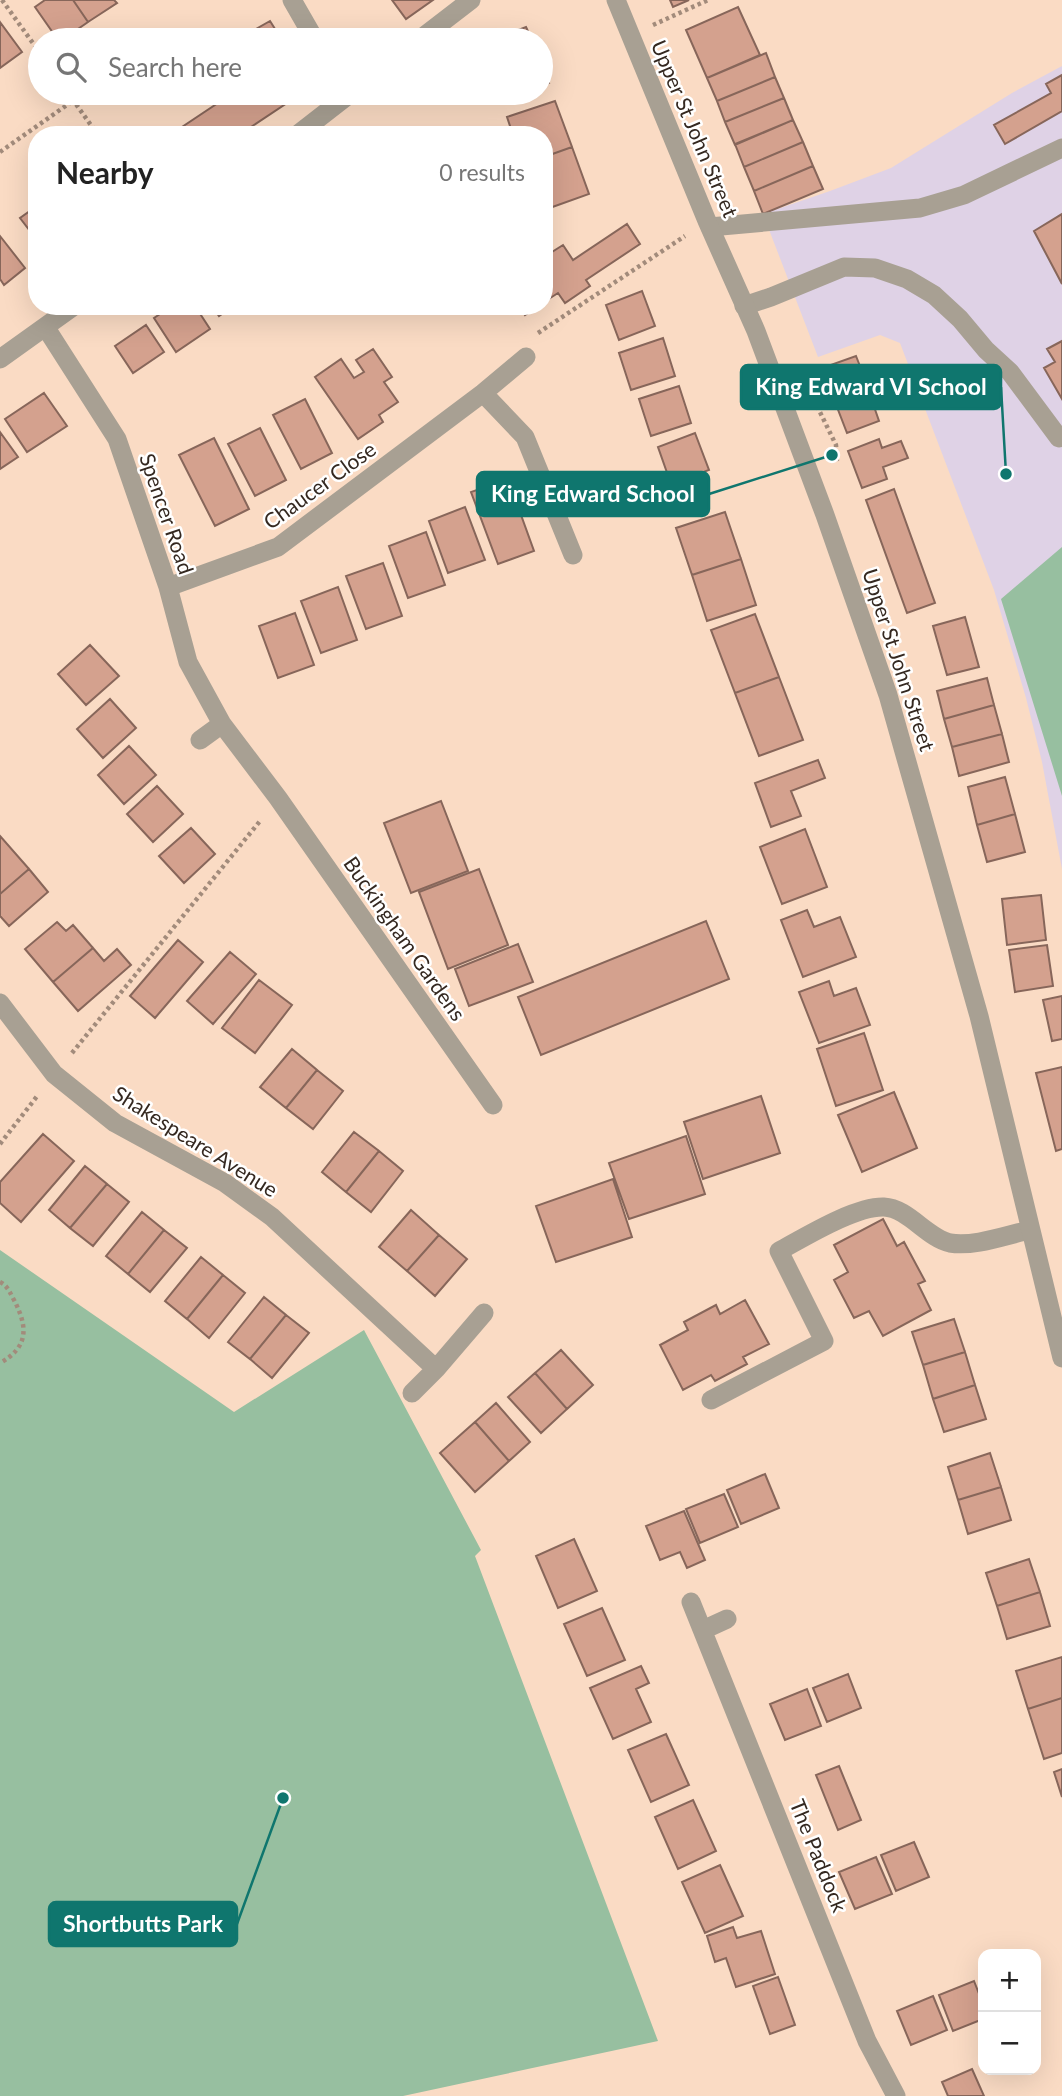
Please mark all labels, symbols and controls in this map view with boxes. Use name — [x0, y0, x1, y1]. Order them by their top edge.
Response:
search box — [28, 28, 553, 105]
street label: Upper St John Street — [647, 36, 744, 221]
icon: search — [52, 48, 90, 86]
text: Search here — [108, 51, 242, 83]
text: Nearby — [56, 154, 154, 190]
text: 0 results — [439, 158, 525, 186]
callout: King Edward VI School — [741, 365, 1001, 409]
text: King Edward VI School — [755, 372, 987, 400]
street label: Chaucer Close — [258, 436, 380, 534]
street label: Spencer Road — [135, 450, 200, 577]
callout: King Edward School — [477, 472, 709, 516]
text: King Edward School — [491, 479, 695, 507]
street label: Upper St John Street — [858, 565, 941, 754]
street label: Buckingham Gardens — [339, 851, 471, 1025]
street label: Shakespeare Avenue — [109, 1080, 283, 1202]
street label: The Paddock — [785, 1795, 853, 1916]
callout: Shortbutts Park — [49, 1902, 237, 1946]
text: Shortbutts Park — [63, 1909, 224, 1937]
map controls — [978, 1949, 1041, 2075]
button: + — [978, 1949, 1041, 2012]
button: − — [978, 2012, 1041, 2075]

